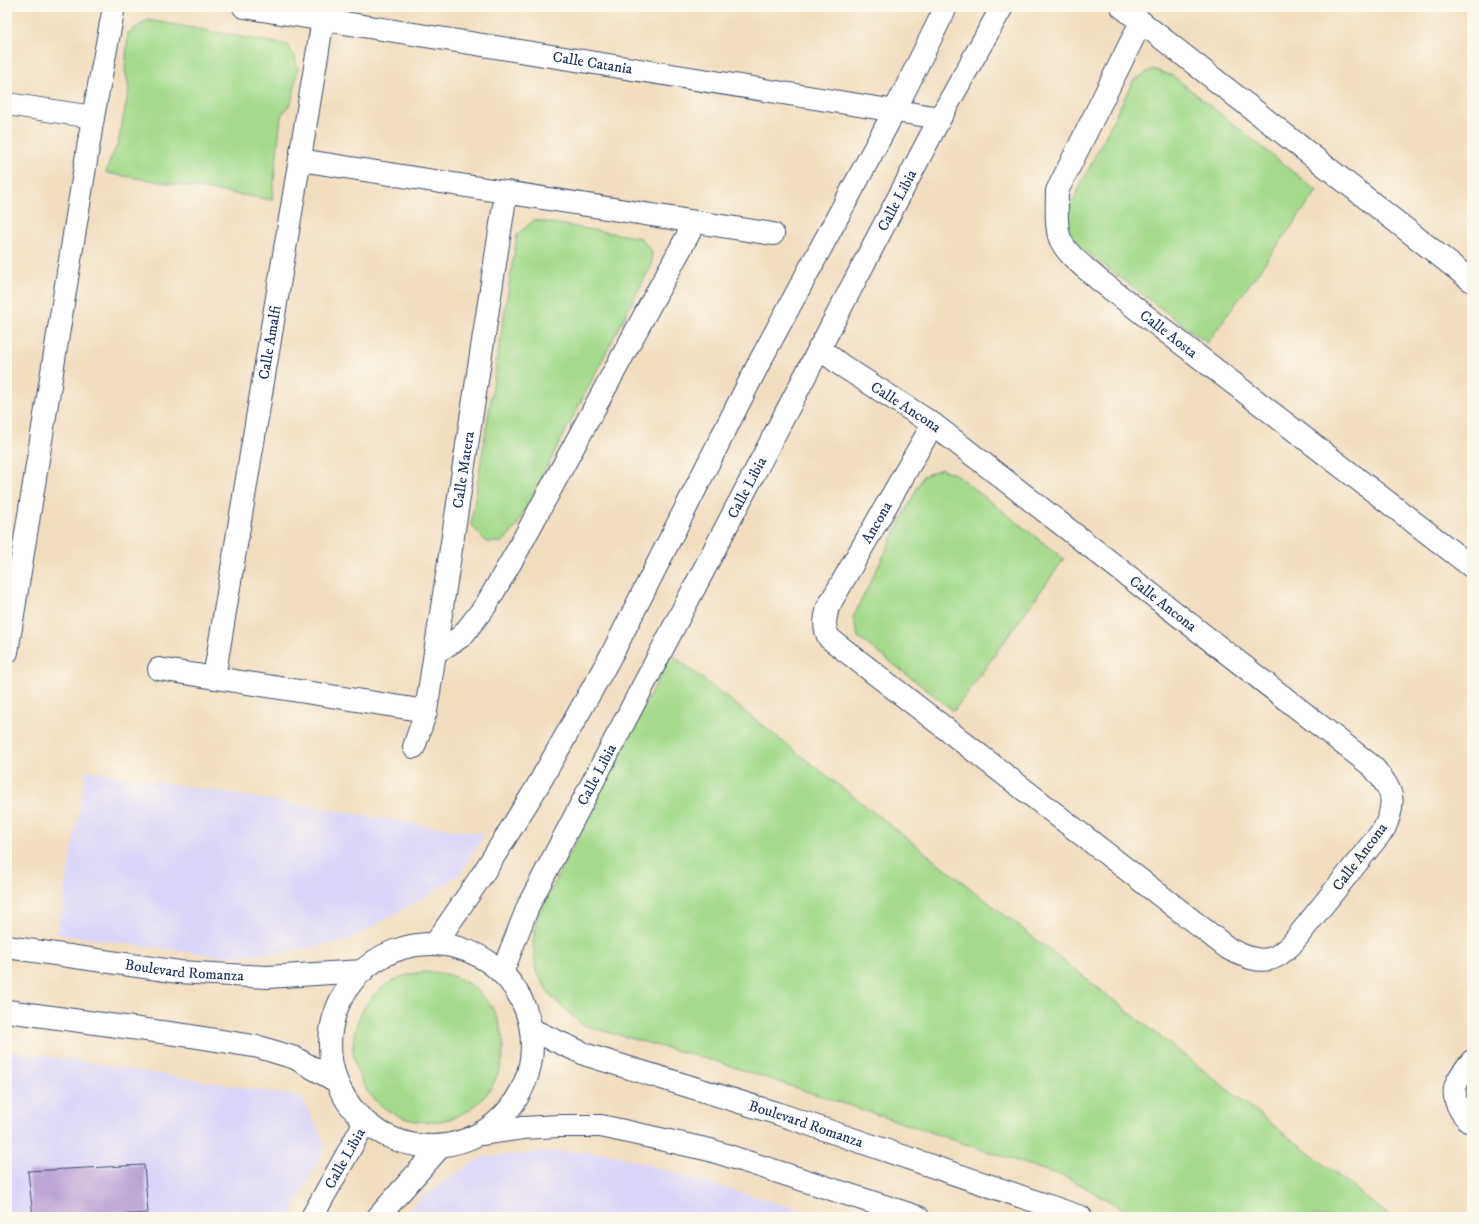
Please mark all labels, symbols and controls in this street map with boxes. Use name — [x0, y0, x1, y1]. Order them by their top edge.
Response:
street label: Calle Catania — [551, 47, 634, 78]
street label: Calle Libia — [873, 166, 921, 234]
street label: Calle Amalfi — [254, 304, 285, 381]
street label: Calle Aosta — [1136, 305, 1202, 362]
street label: Calle Ancona — [867, 377, 946, 437]
street label: Calle Matera — [448, 429, 479, 510]
street label: Calle Libia — [723, 453, 771, 522]
street label: Ancona — [857, 497, 896, 547]
street label: Calle Ancona — [1126, 571, 1201, 636]
street label: Calle Libia — [573, 740, 621, 809]
street label: Calle Ancona — [1328, 819, 1392, 895]
street label: Boulevard Romanza — [124, 955, 245, 985]
street label: Boulevard Romanza — [747, 1096, 866, 1152]
street label: Calle Libia — [320, 1124, 369, 1192]

